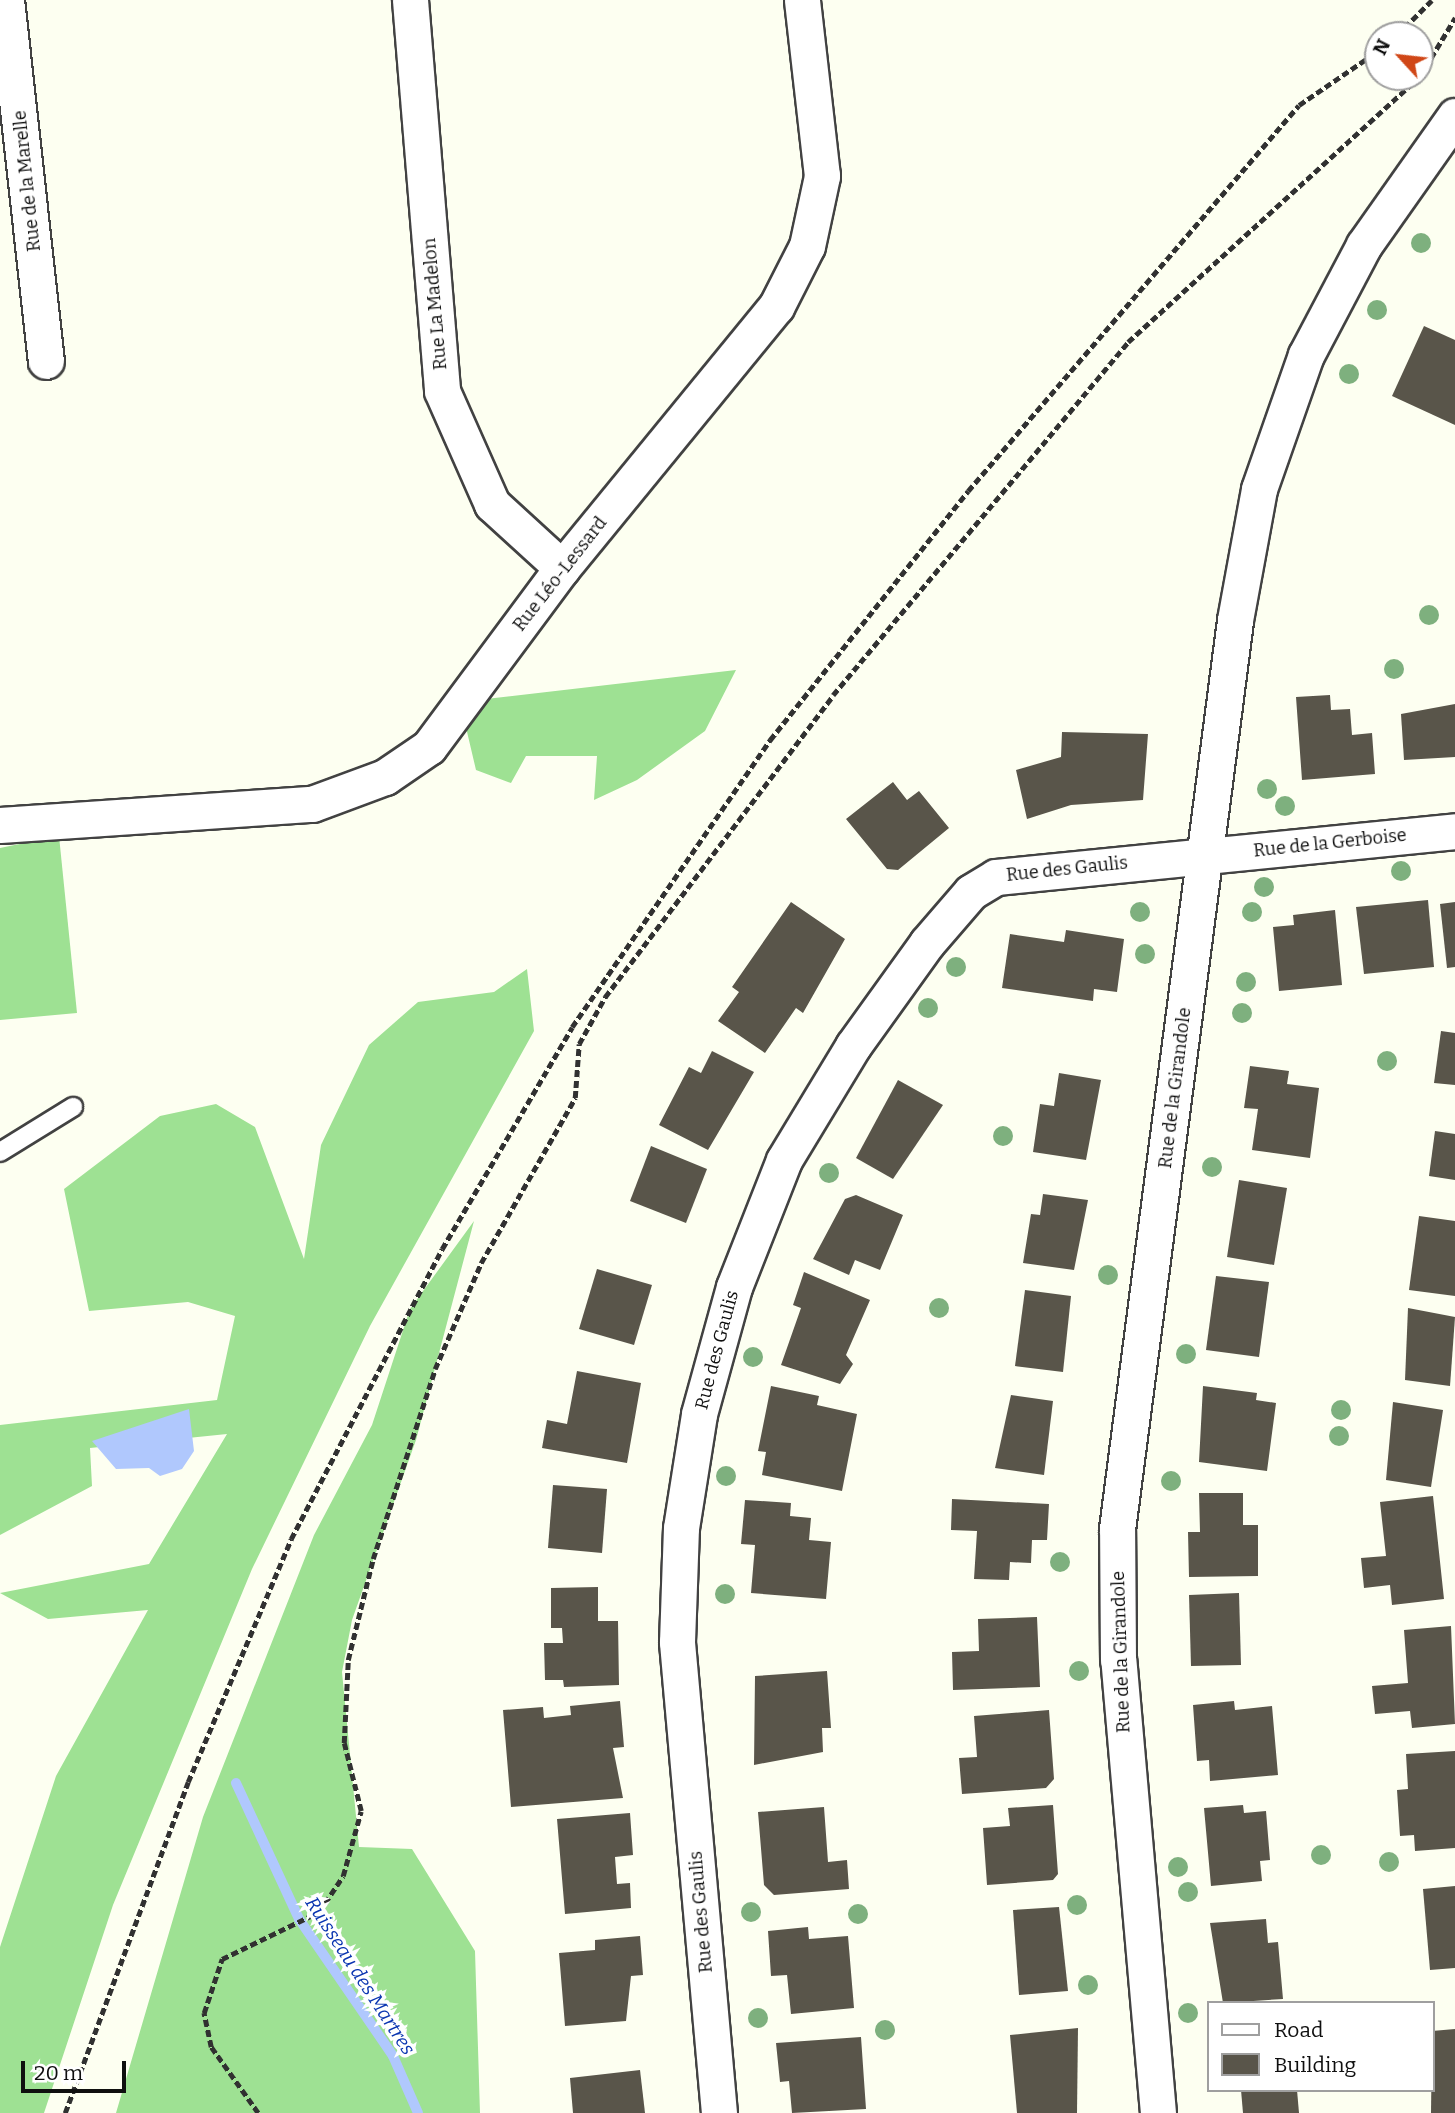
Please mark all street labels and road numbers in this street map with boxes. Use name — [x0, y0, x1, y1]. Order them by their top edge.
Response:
street label: Rue de la Marelle — [9, 109, 45, 253]
street label: Rue La Madelon — [418, 237, 452, 371]
street label: Rue Léo-Lessard — [509, 513, 611, 635]
street label: Rue de la Gerboise — [1252, 824, 1408, 862]
street label: Rue des Gaulis — [1005, 852, 1129, 886]
street label: Rue de la Girandole — [1154, 1006, 1196, 1170]
street label: Rue des Gaulis — [691, 1288, 743, 1412]
street label: Rue de la Girandole — [1107, 1571, 1135, 1733]
street label: Rue des Gaulis — [685, 1850, 717, 1974]

